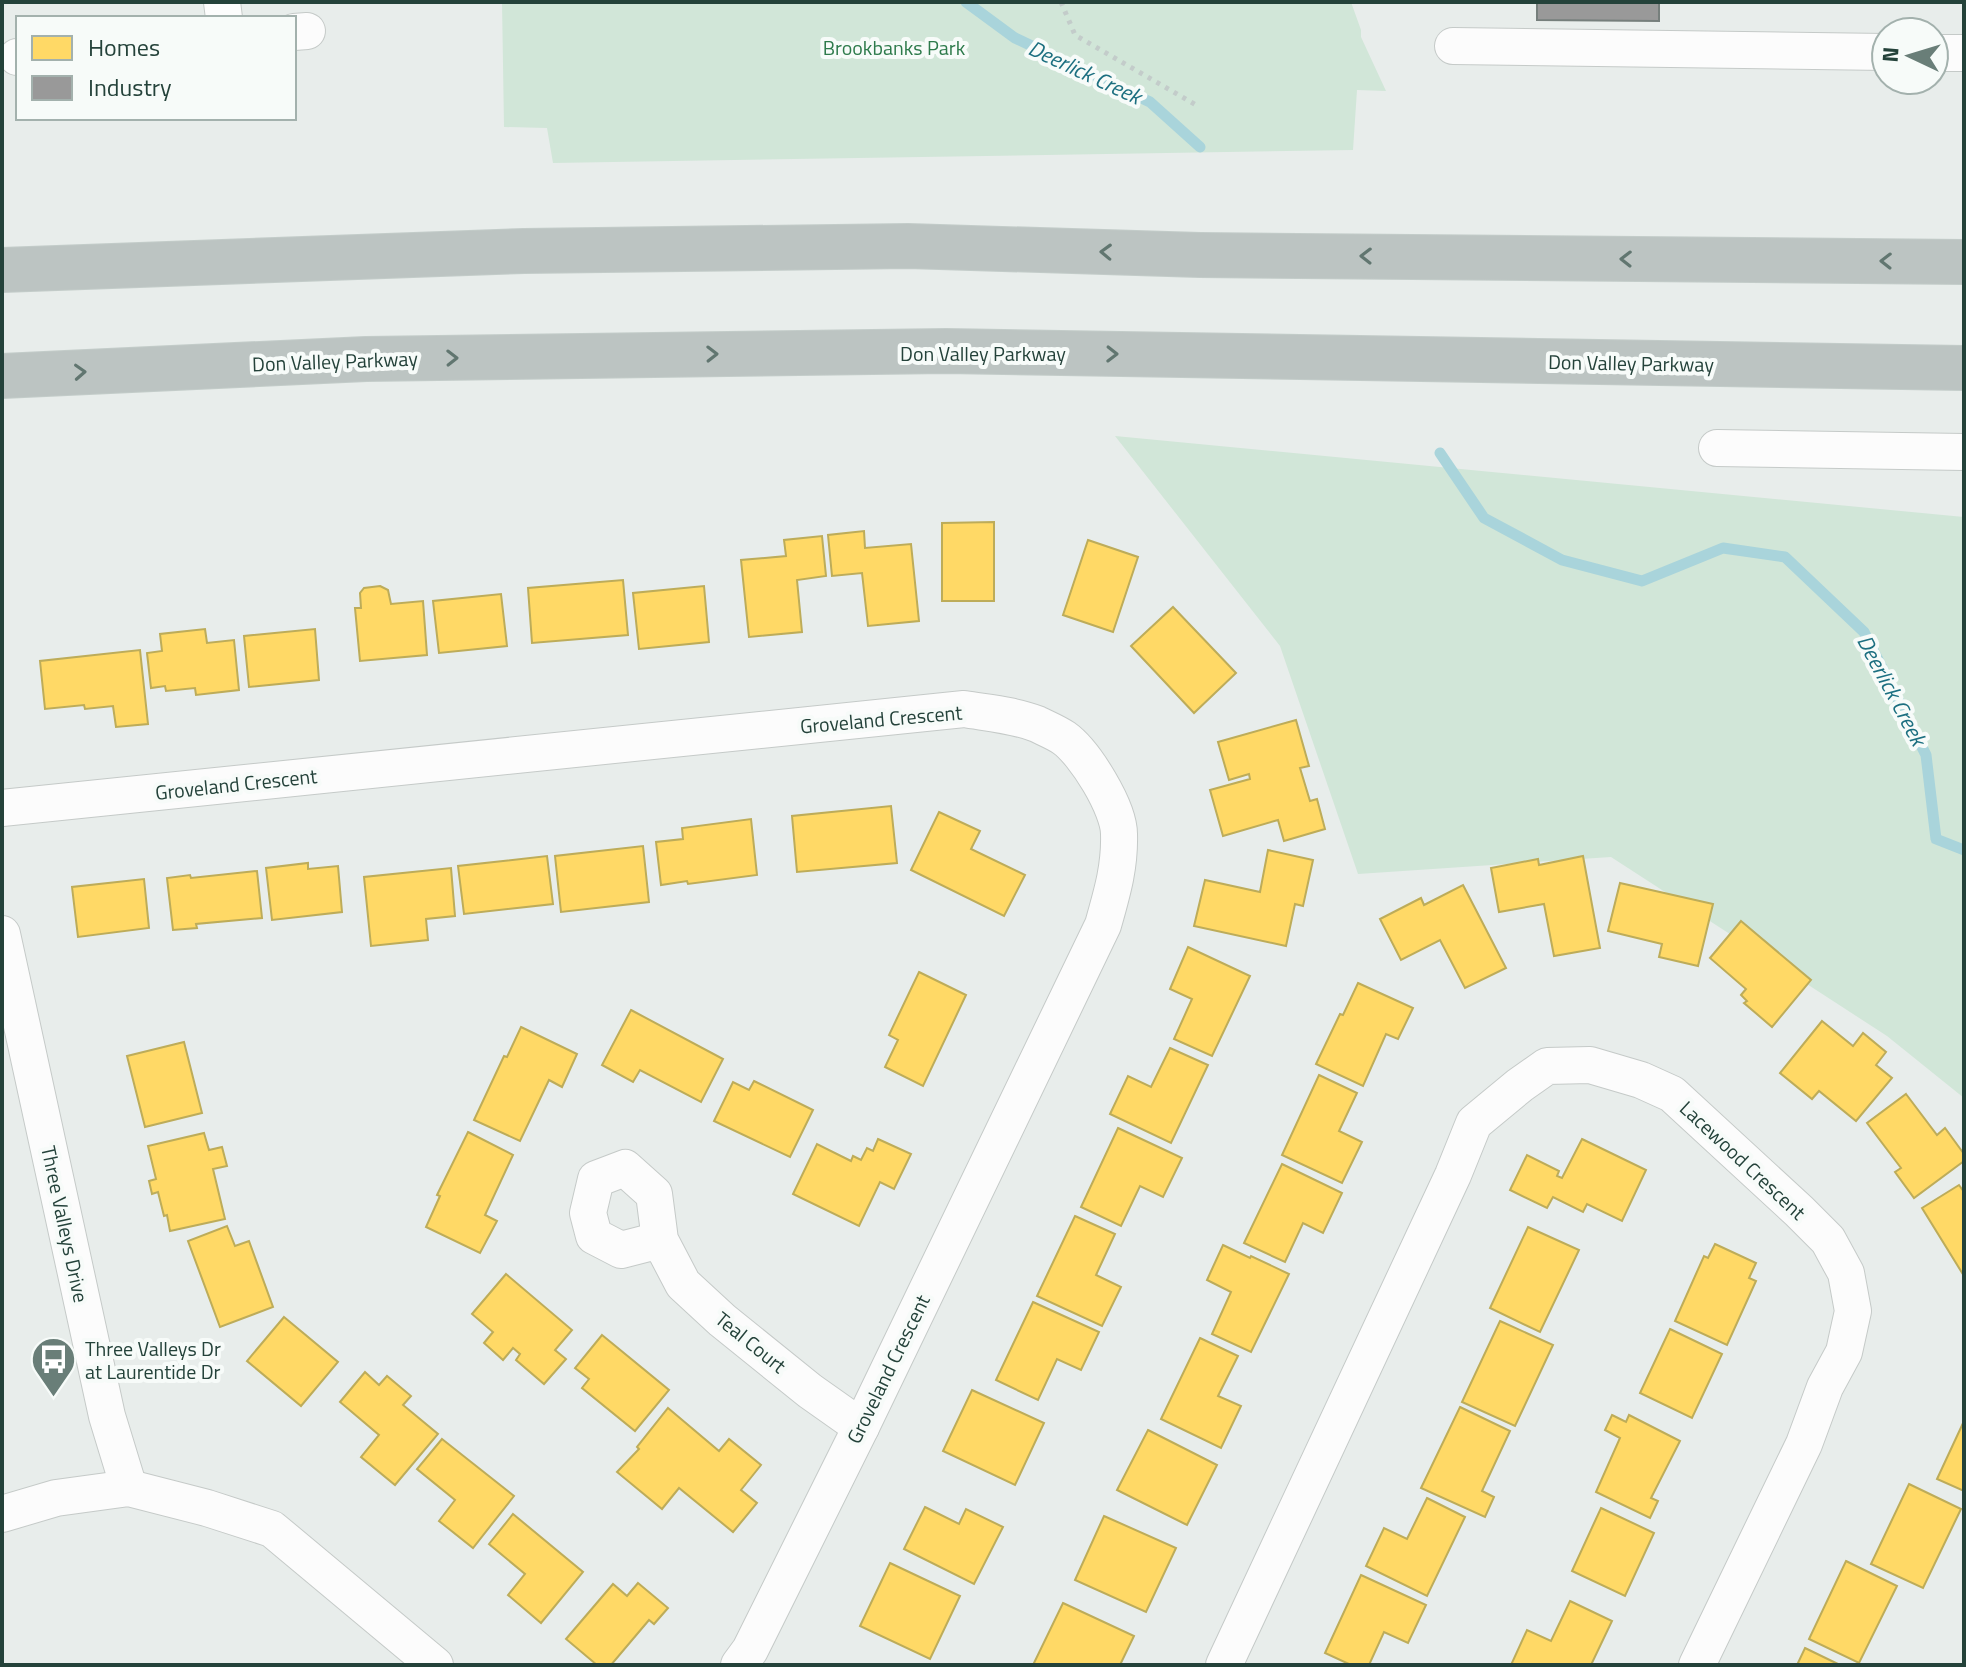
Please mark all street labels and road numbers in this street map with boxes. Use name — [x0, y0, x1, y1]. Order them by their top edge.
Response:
street label: Don Valley Parkway — [900, 338, 1066, 369]
street label: Don Valley Parkway — [252, 343, 419, 379]
street label: Don Valley Parkway — [1548, 346, 1715, 380]
street label: Groveland Crescent — [799, 696, 963, 742]
street label: Groveland Crescent — [154, 760, 318, 808]
street label: Lacewood Crescent — [1673, 1093, 1813, 1227]
street label: Three Valleys Drive — [33, 1143, 97, 1305]
street label: Groveland Crescent — [838, 1289, 938, 1449]
street label: Teal Court — [709, 1304, 793, 1380]

